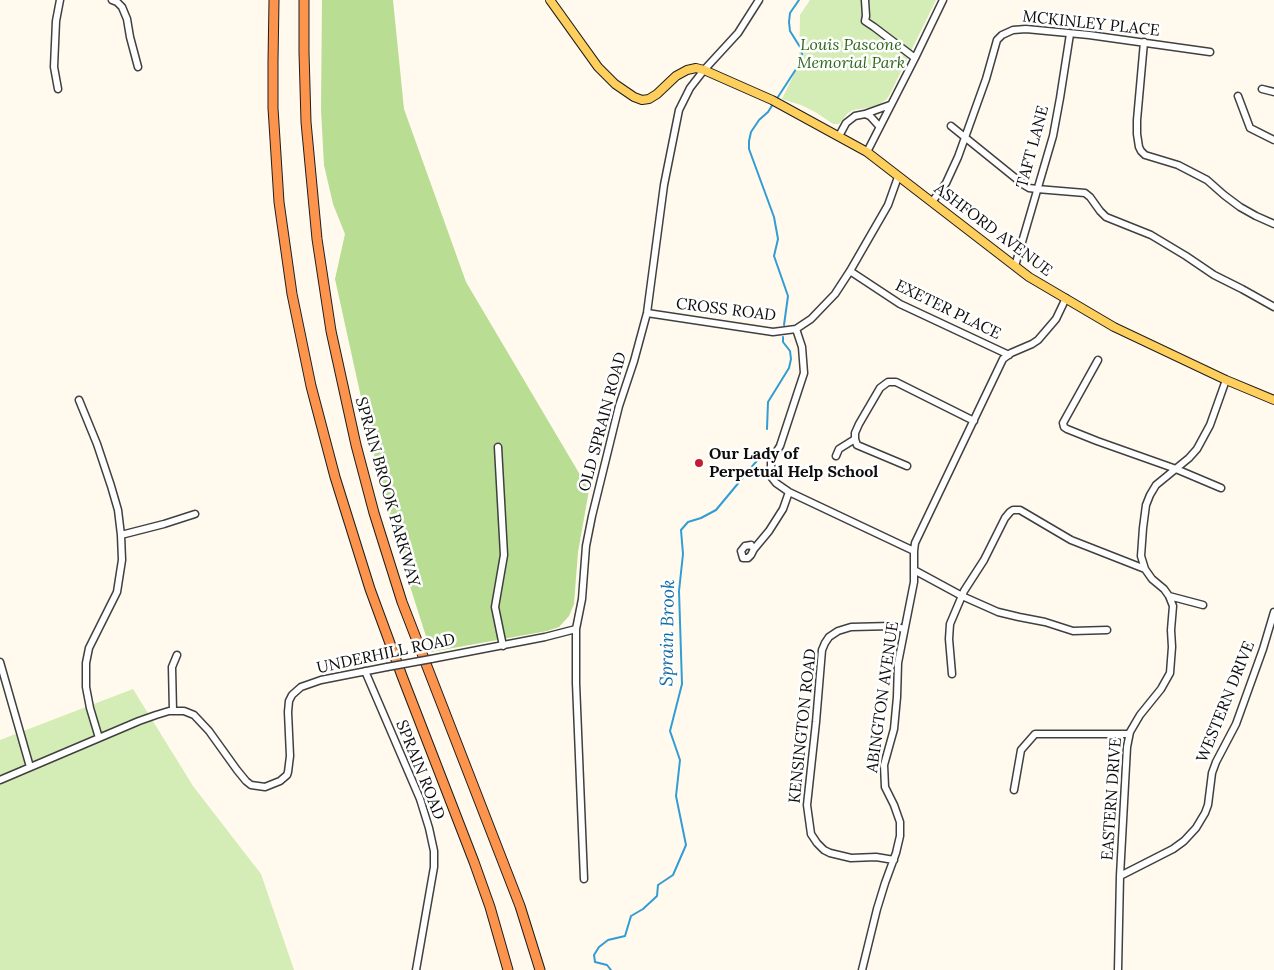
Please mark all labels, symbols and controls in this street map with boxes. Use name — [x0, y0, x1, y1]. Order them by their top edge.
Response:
street label: MCKINLEY PLACE — [1021, 7, 1161, 41]
park label: Louis Pascone Memorial Park — [797, 35, 905, 73]
street label: TAFT LANE — [1013, 104, 1053, 190]
street label: ASHFORD AVENUE — [930, 179, 1056, 281]
street label: EXETER PLACE — [892, 276, 1004, 344]
street label: CROSS ROAD — [675, 294, 777, 326]
street label: OLD SPRAIN ROAD — [575, 350, 631, 494]
street label: SPRAIN BROOK PARKWAY — [351, 395, 423, 589]
place label: Our Lady of Perpetual Help School — [709, 444, 878, 482]
marker: Our Lady of Perpetual Help School — [693, 457, 705, 469]
water label: Sprain Brook — [656, 579, 680, 687]
street label: ABINGTON AVENUE — [863, 620, 903, 774]
street label: UNDERHILL ROAD — [315, 630, 457, 678]
street label: WESTERN DRIVE — [1193, 639, 1259, 765]
street label: KENSINGTON ROAD — [785, 648, 821, 804]
street label: SPRAIN ROAD — [391, 717, 449, 823]
street label: EASTERN DRIVE — [1098, 737, 1126, 861]

